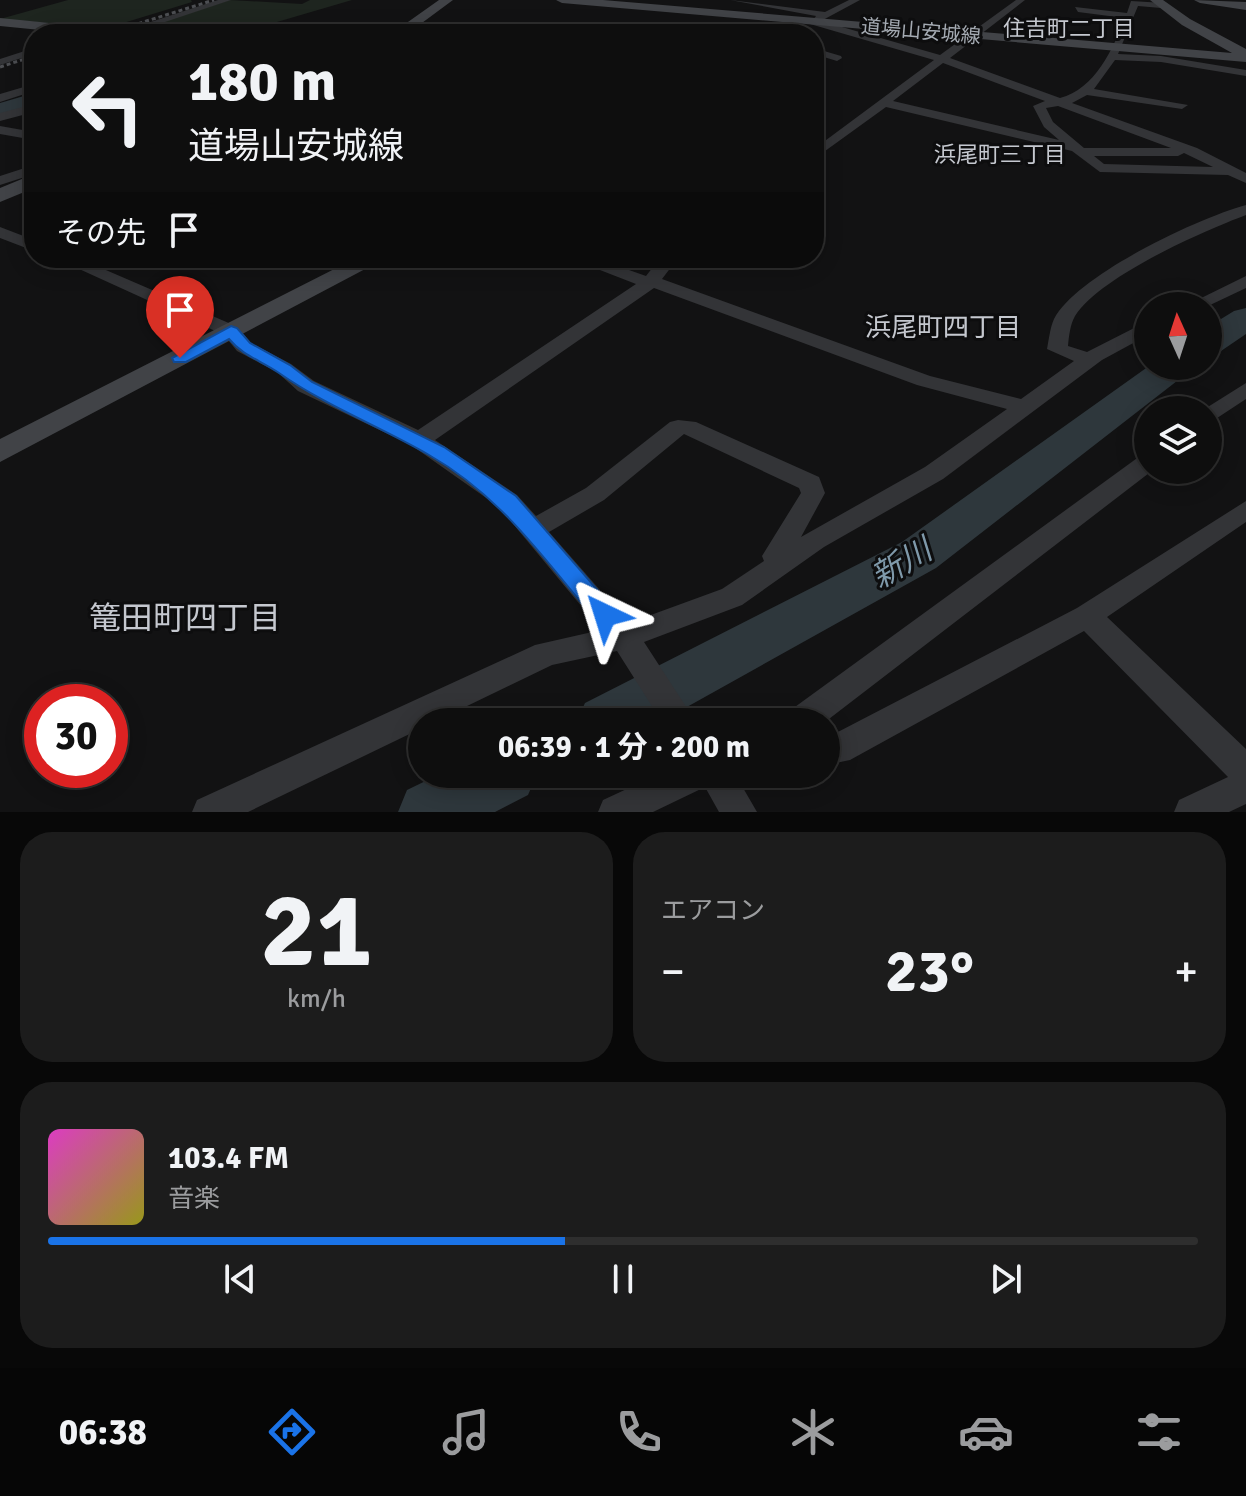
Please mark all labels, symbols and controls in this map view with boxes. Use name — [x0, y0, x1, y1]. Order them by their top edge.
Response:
street label: 道場山安城線 — [860, 14, 982, 49]
district label: 住吉町二丁目 — [1003, 15, 1135, 42]
text: 180 m — [188, 47, 336, 116]
icon: left — [56, 56, 160, 160]
text: 道場山安城線 — [188, 124, 404, 169]
district label: 浜尾町三丁目 — [934, 141, 1066, 168]
icon: arrive — [162, 208, 206, 252]
text: その先 — [56, 215, 146, 252]
pin — [146, 276, 214, 358]
icon: arrive — [158, 288, 202, 332]
north arrow — [1134, 292, 1222, 380]
map controls — [1134, 292, 1222, 484]
district label: 浜尾町四丁目 — [865, 312, 1021, 344]
button: layers — [1134, 396, 1222, 484]
water label: 新川 — [864, 529, 941, 597]
position arrow — [563, 573, 647, 657]
district label: 篭田町四丁目 — [89, 599, 281, 638]
speed limit sign: 30 — [24, 684, 128, 788]
text: 06:39 · 1 分 · 200 m — [498, 729, 750, 766]
text: 21 — [260, 867, 373, 995]
text: エアコン — [661, 895, 765, 927]
text: 23° — [885, 935, 974, 1009]
text: − — [661, 945, 685, 999]
text: + — [1174, 945, 1198, 999]
text: km/h — [287, 983, 346, 1015]
text: 103.4 FM — [168, 1140, 289, 1177]
text: 音楽 — [168, 1183, 220, 1215]
icon: previous — [218, 1257, 262, 1301]
icon: pause — [601, 1257, 645, 1301]
icon: next — [984, 1257, 1028, 1301]
icon: directions — [264, 1404, 320, 1460]
icon: music — [438, 1404, 494, 1460]
icon: phone — [611, 1404, 667, 1460]
icon: climate — [785, 1404, 841, 1460]
icon: car — [958, 1404, 1014, 1460]
icon: filters — [1131, 1404, 1187, 1460]
text: 06:38 — [59, 1410, 147, 1455]

